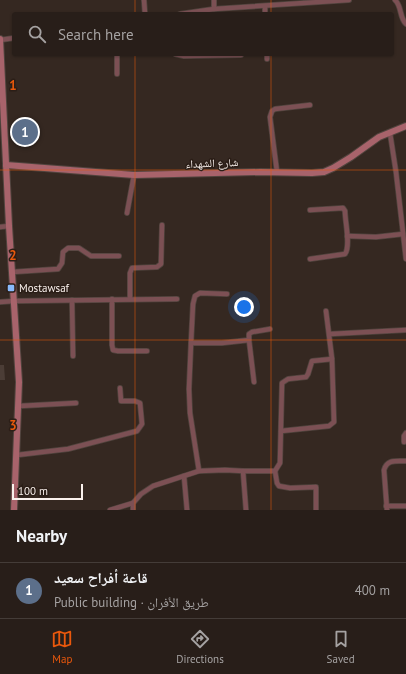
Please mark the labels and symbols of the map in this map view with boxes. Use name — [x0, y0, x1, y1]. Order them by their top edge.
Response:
text: 1 — [9, 77, 17, 94]
pin: 1 — [12, 117, 38, 147]
street label: شارع الشهداء — [185, 155, 239, 171]
text: 2 — [9, 247, 17, 264]
place label: Mostawsaf — [19, 281, 70, 295]
marker: Mostawsaf — [6, 283, 16, 293]
your location — [234, 297, 254, 317]
text: 3 — [9, 417, 17, 434]
scale bar — [12, 482, 83, 501]

